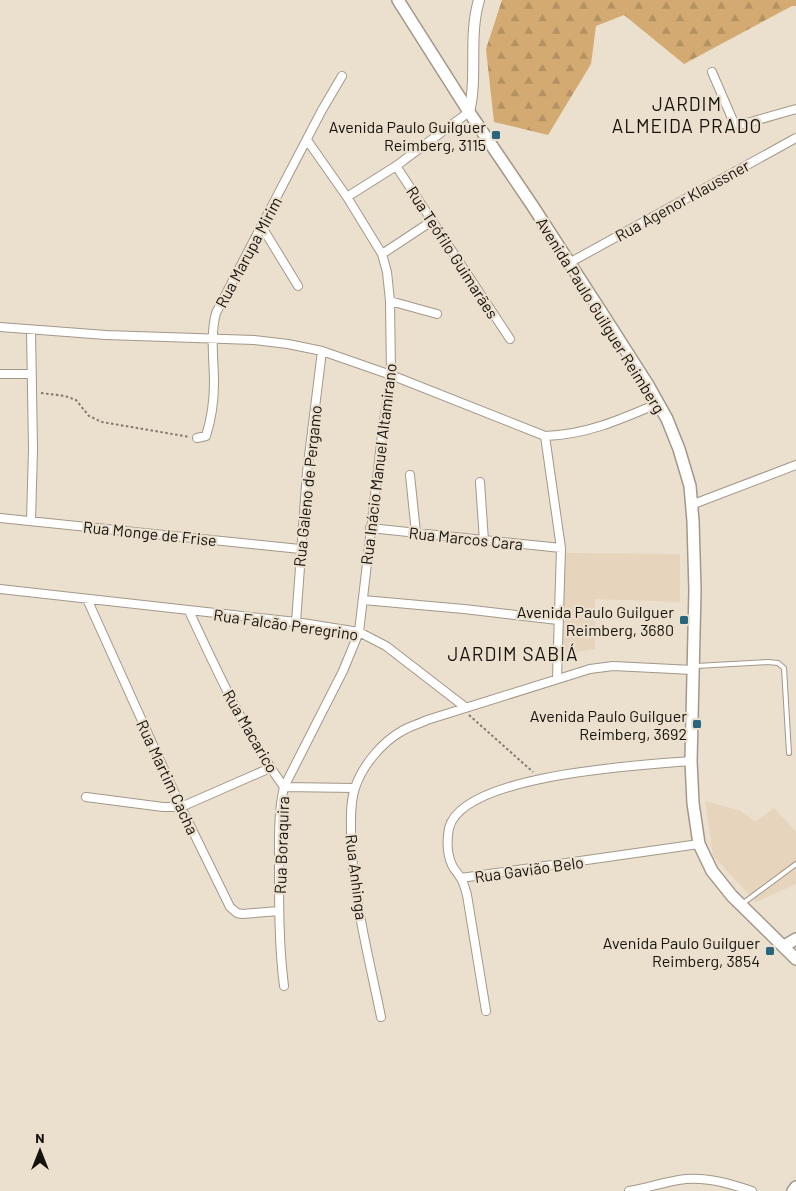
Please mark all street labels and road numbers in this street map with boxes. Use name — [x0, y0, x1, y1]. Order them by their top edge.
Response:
street label: Rua Agenor Klaussner — [611, 155, 753, 245]
street label: Rua Teófilo Guimarães — [403, 182, 503, 322]
street label: Rua Marupa Mirim — [211, 193, 285, 311]
street label: Avenida Paulo Guilguer Reimberg — [533, 214, 669, 416]
street label: Rua Inácio Manuel Altamirano — [356, 362, 400, 566]
street label: Rua Galeno de Pergamo — [289, 404, 325, 568]
street label: Rua Monge de Frise — [82, 517, 218, 549]
street label: Rua Marcos Cara — [408, 523, 524, 553]
street label: Rua Falcão Peregrino — [212, 604, 360, 644]
street label: Rua Macarico — [220, 686, 282, 776]
street label: Rua Martim Cacha — [133, 717, 203, 837]
street label: Rua Boraquira — [270, 796, 292, 894]
street label: Rua Anhinga — [342, 833, 372, 921]
street label: Rua Gavião Belo — [473, 852, 585, 886]

